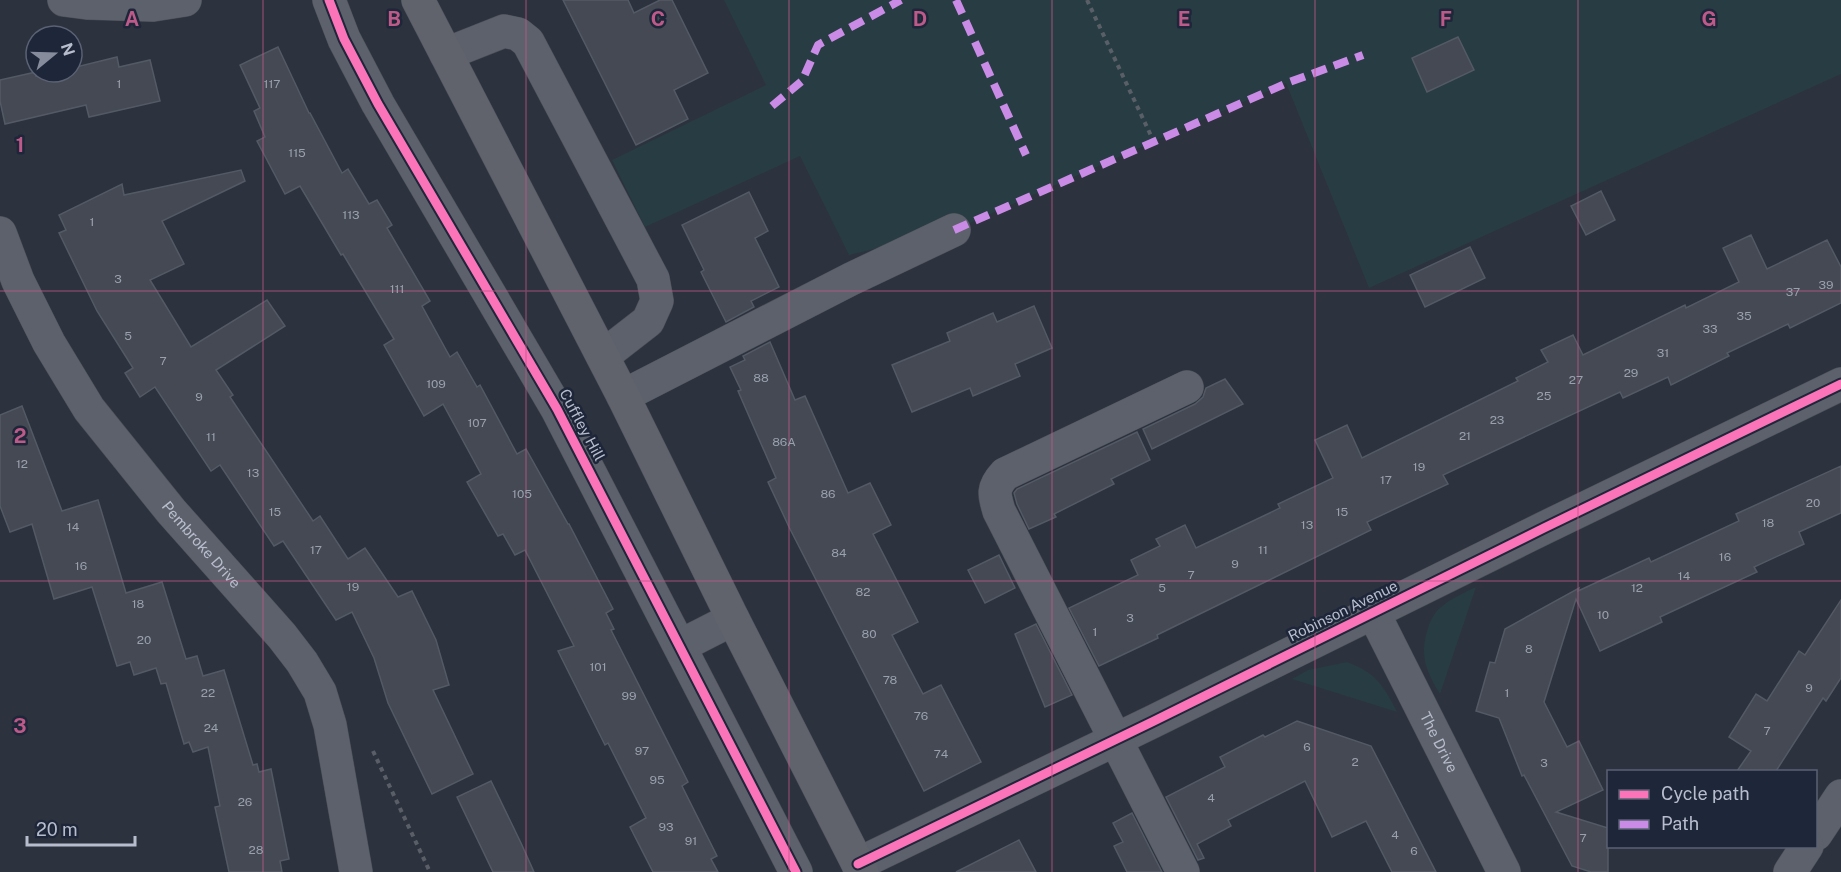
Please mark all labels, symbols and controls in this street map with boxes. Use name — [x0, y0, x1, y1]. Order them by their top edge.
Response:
text: A — [125, 7, 139, 31]
text: B — [387, 7, 401, 31]
text: C — [651, 7, 665, 31]
text: D — [913, 7, 927, 31]
text: E — [1178, 7, 1190, 31]
text: F — [1440, 7, 1452, 31]
text: G — [1701, 7, 1717, 31]
north arrow — [24, 24, 84, 84]
text: N — [57, 40, 79, 58]
house number: 1 — [117, 77, 121, 91]
house number: 117 — [264, 77, 280, 91]
text: 1 — [16, 133, 24, 157]
house number: 115 — [288, 146, 306, 160]
house number: 113 — [342, 208, 360, 222]
house number: 1 — [90, 215, 94, 229]
house number: 3 — [114, 272, 122, 286]
house number: 39 — [1819, 278, 1833, 292]
house number: 111 — [390, 282, 404, 296]
house number: 37 — [1786, 285, 1800, 299]
house number: 35 — [1736, 309, 1752, 323]
house number: 33 — [1702, 322, 1718, 336]
house number: 5 — [124, 329, 132, 343]
house number: 31 — [1657, 346, 1669, 360]
house number: 7 — [159, 354, 167, 368]
house number: 29 — [1624, 366, 1638, 380]
house number: 88 — [753, 371, 769, 385]
house number: 27 — [1569, 373, 1583, 387]
house number: 109 — [426, 377, 446, 391]
street label: Cuffley Hill — [556, 386, 608, 464]
house number: 25 — [1537, 389, 1552, 403]
house number: 9 — [195, 390, 203, 404]
house number: 23 — [1490, 413, 1504, 427]
house number: 107 — [467, 416, 487, 430]
text: 2 — [14, 424, 26, 448]
house number: 21 — [1459, 429, 1471, 443]
house number: 11 — [206, 430, 216, 444]
house number: 86A — [772, 435, 796, 449]
house number: 12 — [16, 457, 28, 471]
house number: 19 — [1413, 460, 1425, 474]
house number: 13 — [247, 466, 259, 480]
house number: 17 — [1380, 473, 1392, 487]
house number: 105 — [512, 487, 532, 501]
house number: 86 — [820, 487, 836, 501]
house number: 20 — [1806, 496, 1820, 510]
street label: Pembroke Drive — [159, 498, 244, 591]
house number: 15 — [269, 505, 282, 519]
house number: 15 — [1336, 505, 1349, 519]
house number: 18 — [1762, 516, 1775, 530]
house number: 13 — [1301, 518, 1313, 532]
house number: 14 — [67, 520, 80, 534]
house number: 17 — [310, 543, 322, 557]
house number: 11 — [1258, 543, 1268, 557]
house number: 84 — [831, 546, 847, 560]
house number: 16 — [1719, 550, 1731, 564]
house number: 9 — [1231, 557, 1239, 571]
house number: 16 — [75, 559, 87, 573]
house number: 7 — [1187, 568, 1195, 582]
house number: 14 — [1678, 569, 1691, 583]
street label: Robinson Avenue — [1285, 577, 1400, 644]
house number: 19 — [347, 580, 359, 594]
house number: 5 — [1158, 581, 1166, 595]
house number: 12 — [1631, 581, 1643, 595]
house number: 82 — [856, 585, 870, 599]
house number: 18 — [132, 597, 145, 611]
house number: 10 — [1597, 608, 1609, 622]
house number: 3 — [1126, 611, 1134, 625]
house number: 1 — [1093, 625, 1097, 639]
house number: 80 — [861, 627, 877, 641]
house number: 20 — [137, 633, 151, 647]
house number: 8 — [1525, 642, 1533, 656]
house number: 101 — [589, 660, 607, 674]
house number: 78 — [883, 673, 898, 687]
house number: 9 — [1805, 681, 1813, 695]
house number: 22 — [201, 686, 215, 700]
house number: 1 — [1505, 686, 1509, 700]
house number: 99 — [622, 689, 636, 703]
house number: 76 — [914, 709, 928, 723]
street label: The Drive — [1417, 709, 1461, 775]
text: 3 — [13, 714, 27, 738]
house number: 24 — [204, 721, 219, 735]
house number: 7 — [1763, 724, 1771, 738]
house number: 6 — [1303, 740, 1311, 754]
house number: 97 — [635, 744, 649, 758]
house number: 74 — [934, 747, 949, 761]
house number: 2 — [1351, 755, 1359, 769]
house number: 3 — [1540, 756, 1548, 770]
legend — [1607, 770, 1817, 848]
house number: 95 — [649, 773, 665, 787]
text: Cycle path — [1661, 783, 1750, 804]
house number: 4 — [1207, 791, 1215, 805]
house number: 26 — [238, 795, 252, 809]
scale bar — [27, 809, 135, 847]
text: Path — [1661, 813, 1699, 834]
text: 20 m — [36, 819, 78, 840]
house number: 93 — [659, 820, 673, 834]
house number: 4 — [1391, 828, 1399, 842]
house number: 7 — [1579, 831, 1587, 845]
house number: 91 — [685, 834, 697, 848]
house number: 28 — [249, 843, 264, 857]
house number: 6 — [1410, 844, 1418, 858]

